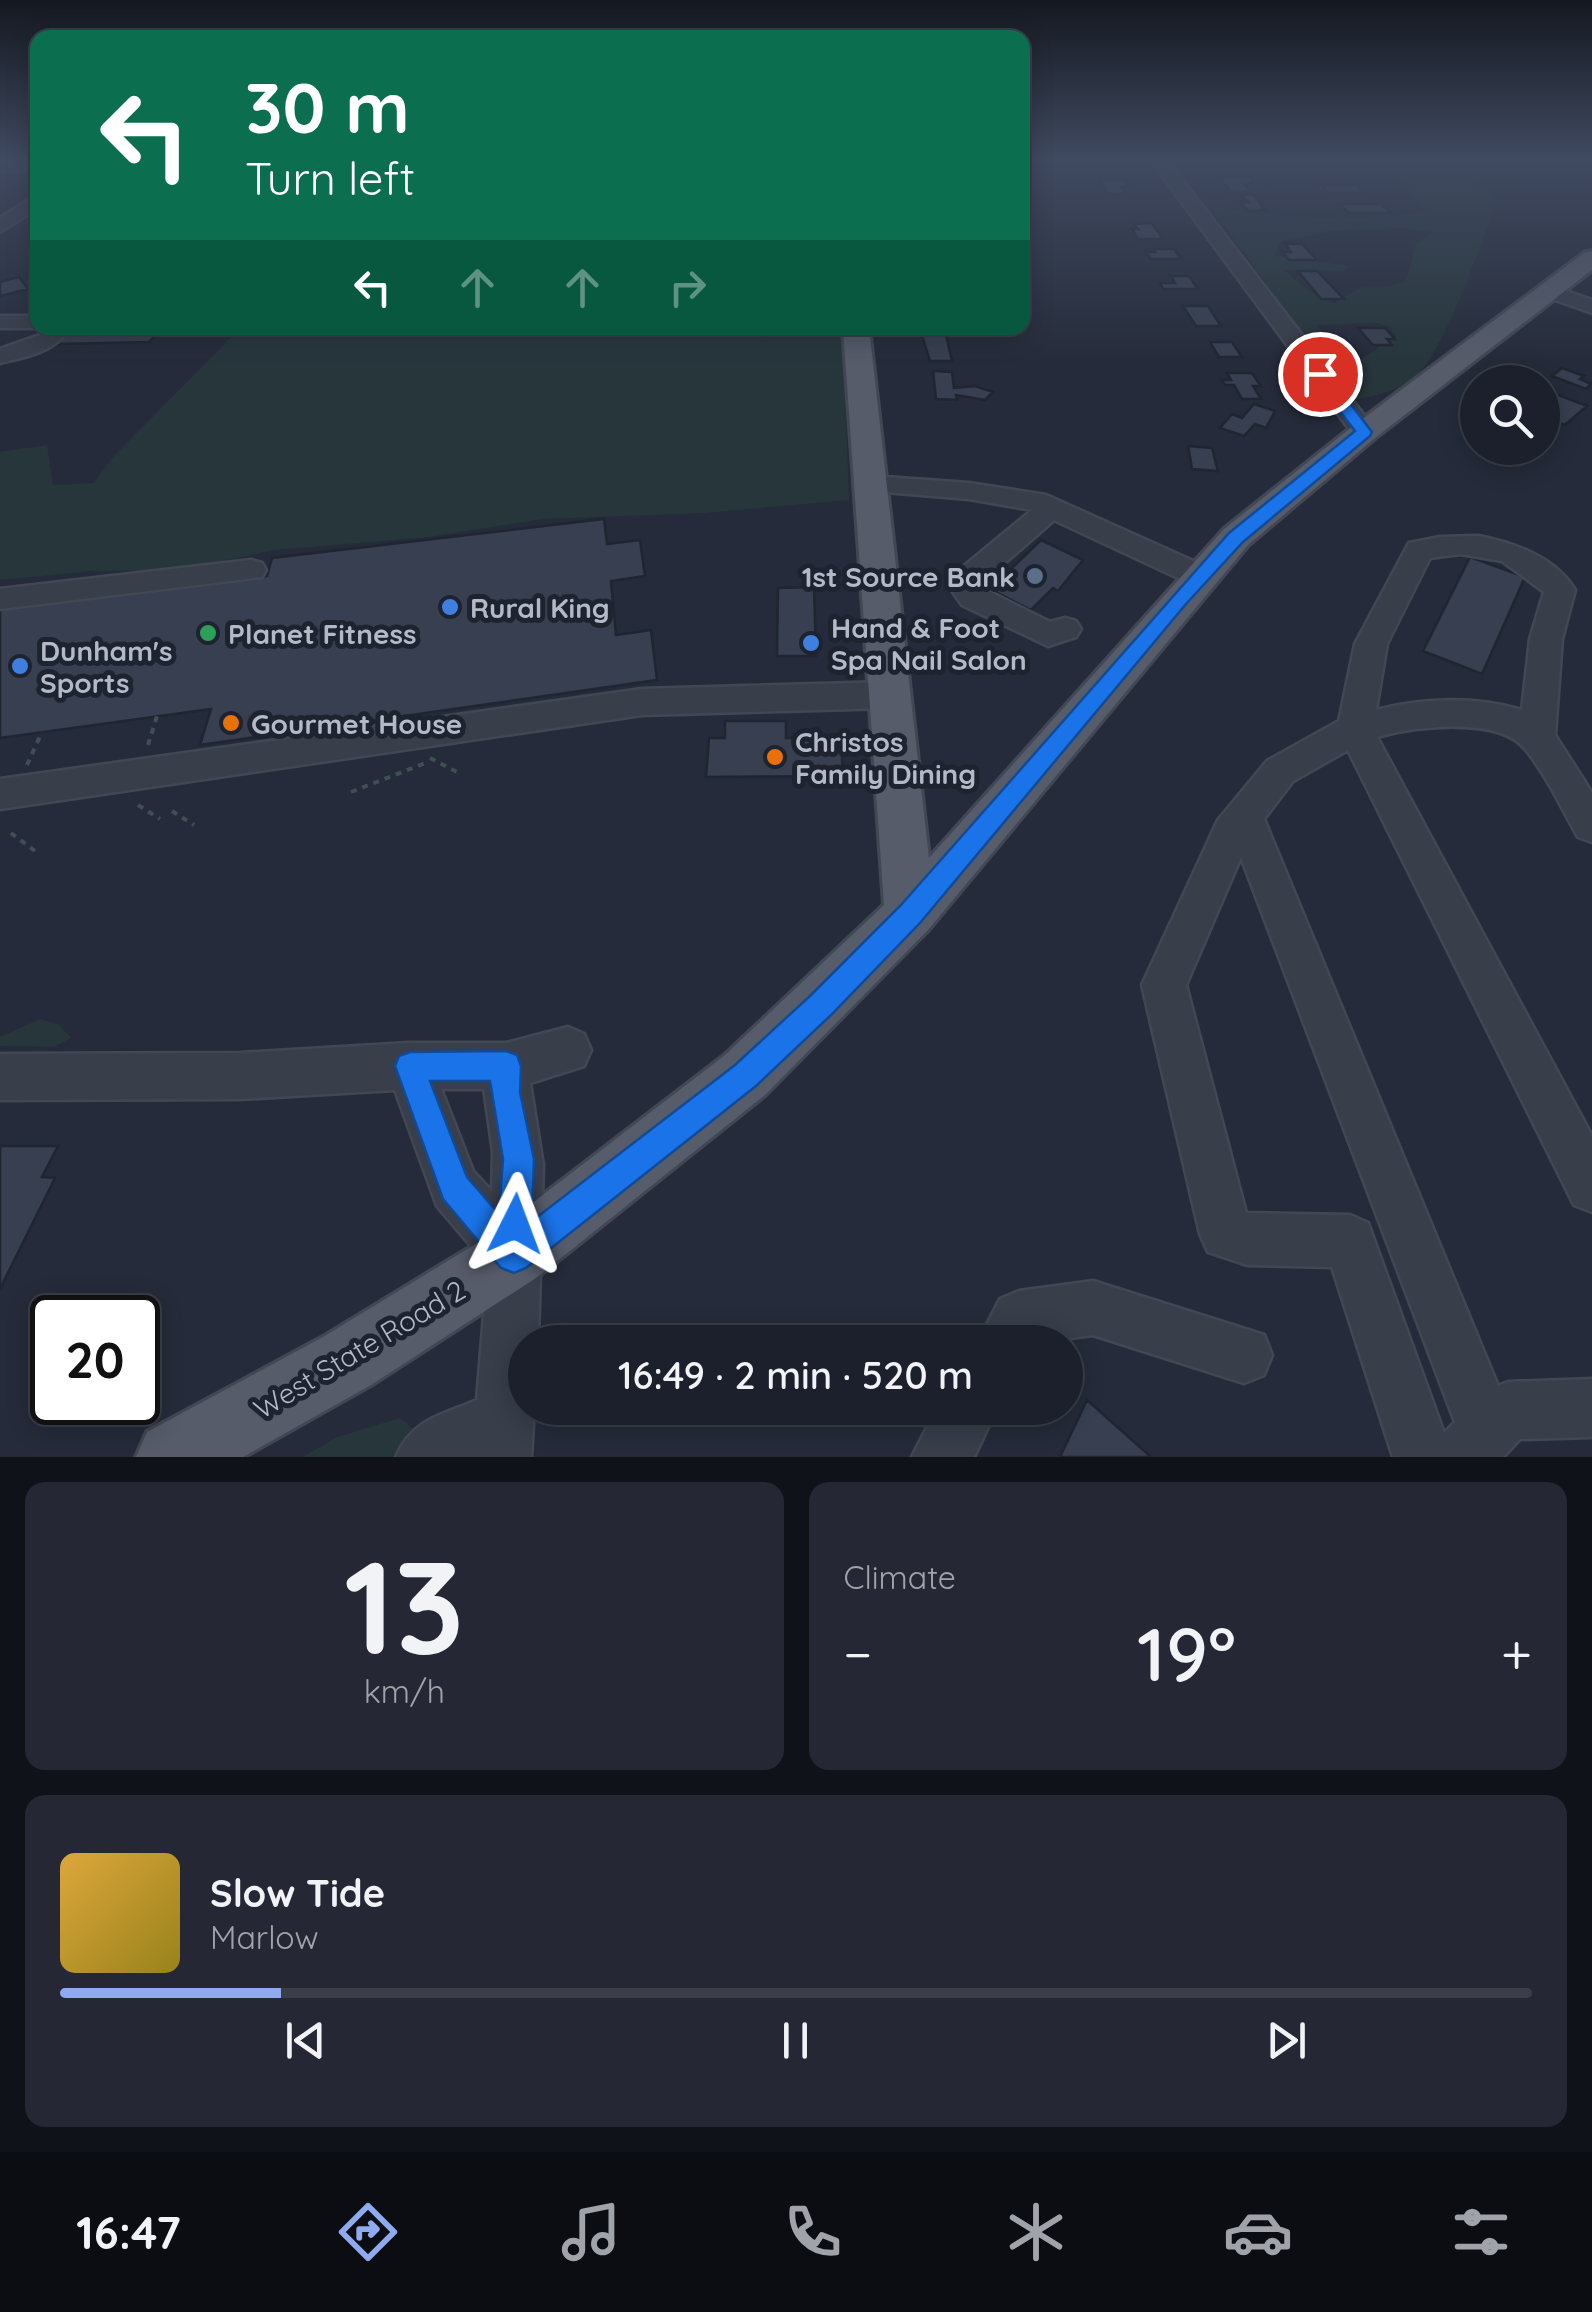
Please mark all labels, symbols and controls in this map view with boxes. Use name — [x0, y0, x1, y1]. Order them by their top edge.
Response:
text: 30 m — [245, 63, 410, 151]
icon: left — [80, 70, 210, 200]
text: Turn left — [245, 150, 415, 206]
icon: left — [345, 260, 400, 315]
icon: ahead — [450, 260, 505, 315]
icon: ahead — [555, 260, 610, 315]
icon: right — [660, 260, 715, 315]
pin — [1278, 332, 1363, 417]
icon: arrive — [1293, 347, 1348, 402]
map controls — [1460, 365, 1560, 465]
button: search — [1460, 365, 1560, 465]
place label: 1st Source Bank — [802, 559, 1015, 594]
marker: 1st Source Bank — [1024, 565, 1046, 587]
place label: Rural King — [470, 590, 610, 625]
marker: Rural King — [439, 596, 461, 618]
place label: Hand & Foot Spa Nail Salon — [831, 610, 1027, 677]
place label: Planet Fitness — [228, 616, 417, 651]
marker: Planet Fitness — [197, 622, 219, 644]
marker: Hand & Foot Spa Nail Salon — [800, 632, 822, 654]
place label: Dunham's Sports — [40, 633, 172, 700]
marker: Dunham's Sports — [9, 655, 31, 677]
place label: Gourmet House — [251, 706, 462, 741]
marker: Gourmet House — [220, 712, 242, 734]
place label: Christos Family Dining — [795, 724, 976, 791]
marker: Christos Family Dining — [764, 746, 786, 768]
position arrow — [463, 1172, 567, 1276]
street label: West State Road 2 — [247, 1272, 471, 1426]
speed limit sign: 20 — [30, 1295, 160, 1425]
text: 16:49 · 2 min · 520 m — [618, 1351, 973, 1399]
text: 13 — [344, 1524, 464, 1687]
text: Climate — [844, 1557, 956, 1597]
text: 19° — [1137, 1606, 1236, 1700]
text: − — [844, 1619, 872, 1688]
text: + — [1501, 1619, 1532, 1688]
text: km/h — [364, 1671, 445, 1711]
text: Slow Tide — [210, 1869, 385, 1917]
text: Marlow — [210, 1917, 319, 1957]
icon: previous — [278, 2013, 333, 2068]
icon: pause — [768, 2013, 823, 2068]
icon: next — [1259, 2013, 1314, 2068]
icon: directions — [333, 2197, 403, 2267]
icon: music — [556, 2197, 626, 2267]
icon: phone — [778, 2197, 848, 2267]
icon: climate — [1001, 2197, 1071, 2267]
icon: car — [1223, 2197, 1293, 2267]
icon: filters — [1446, 2197, 1516, 2267]
text: 16:47 — [76, 2204, 181, 2260]

